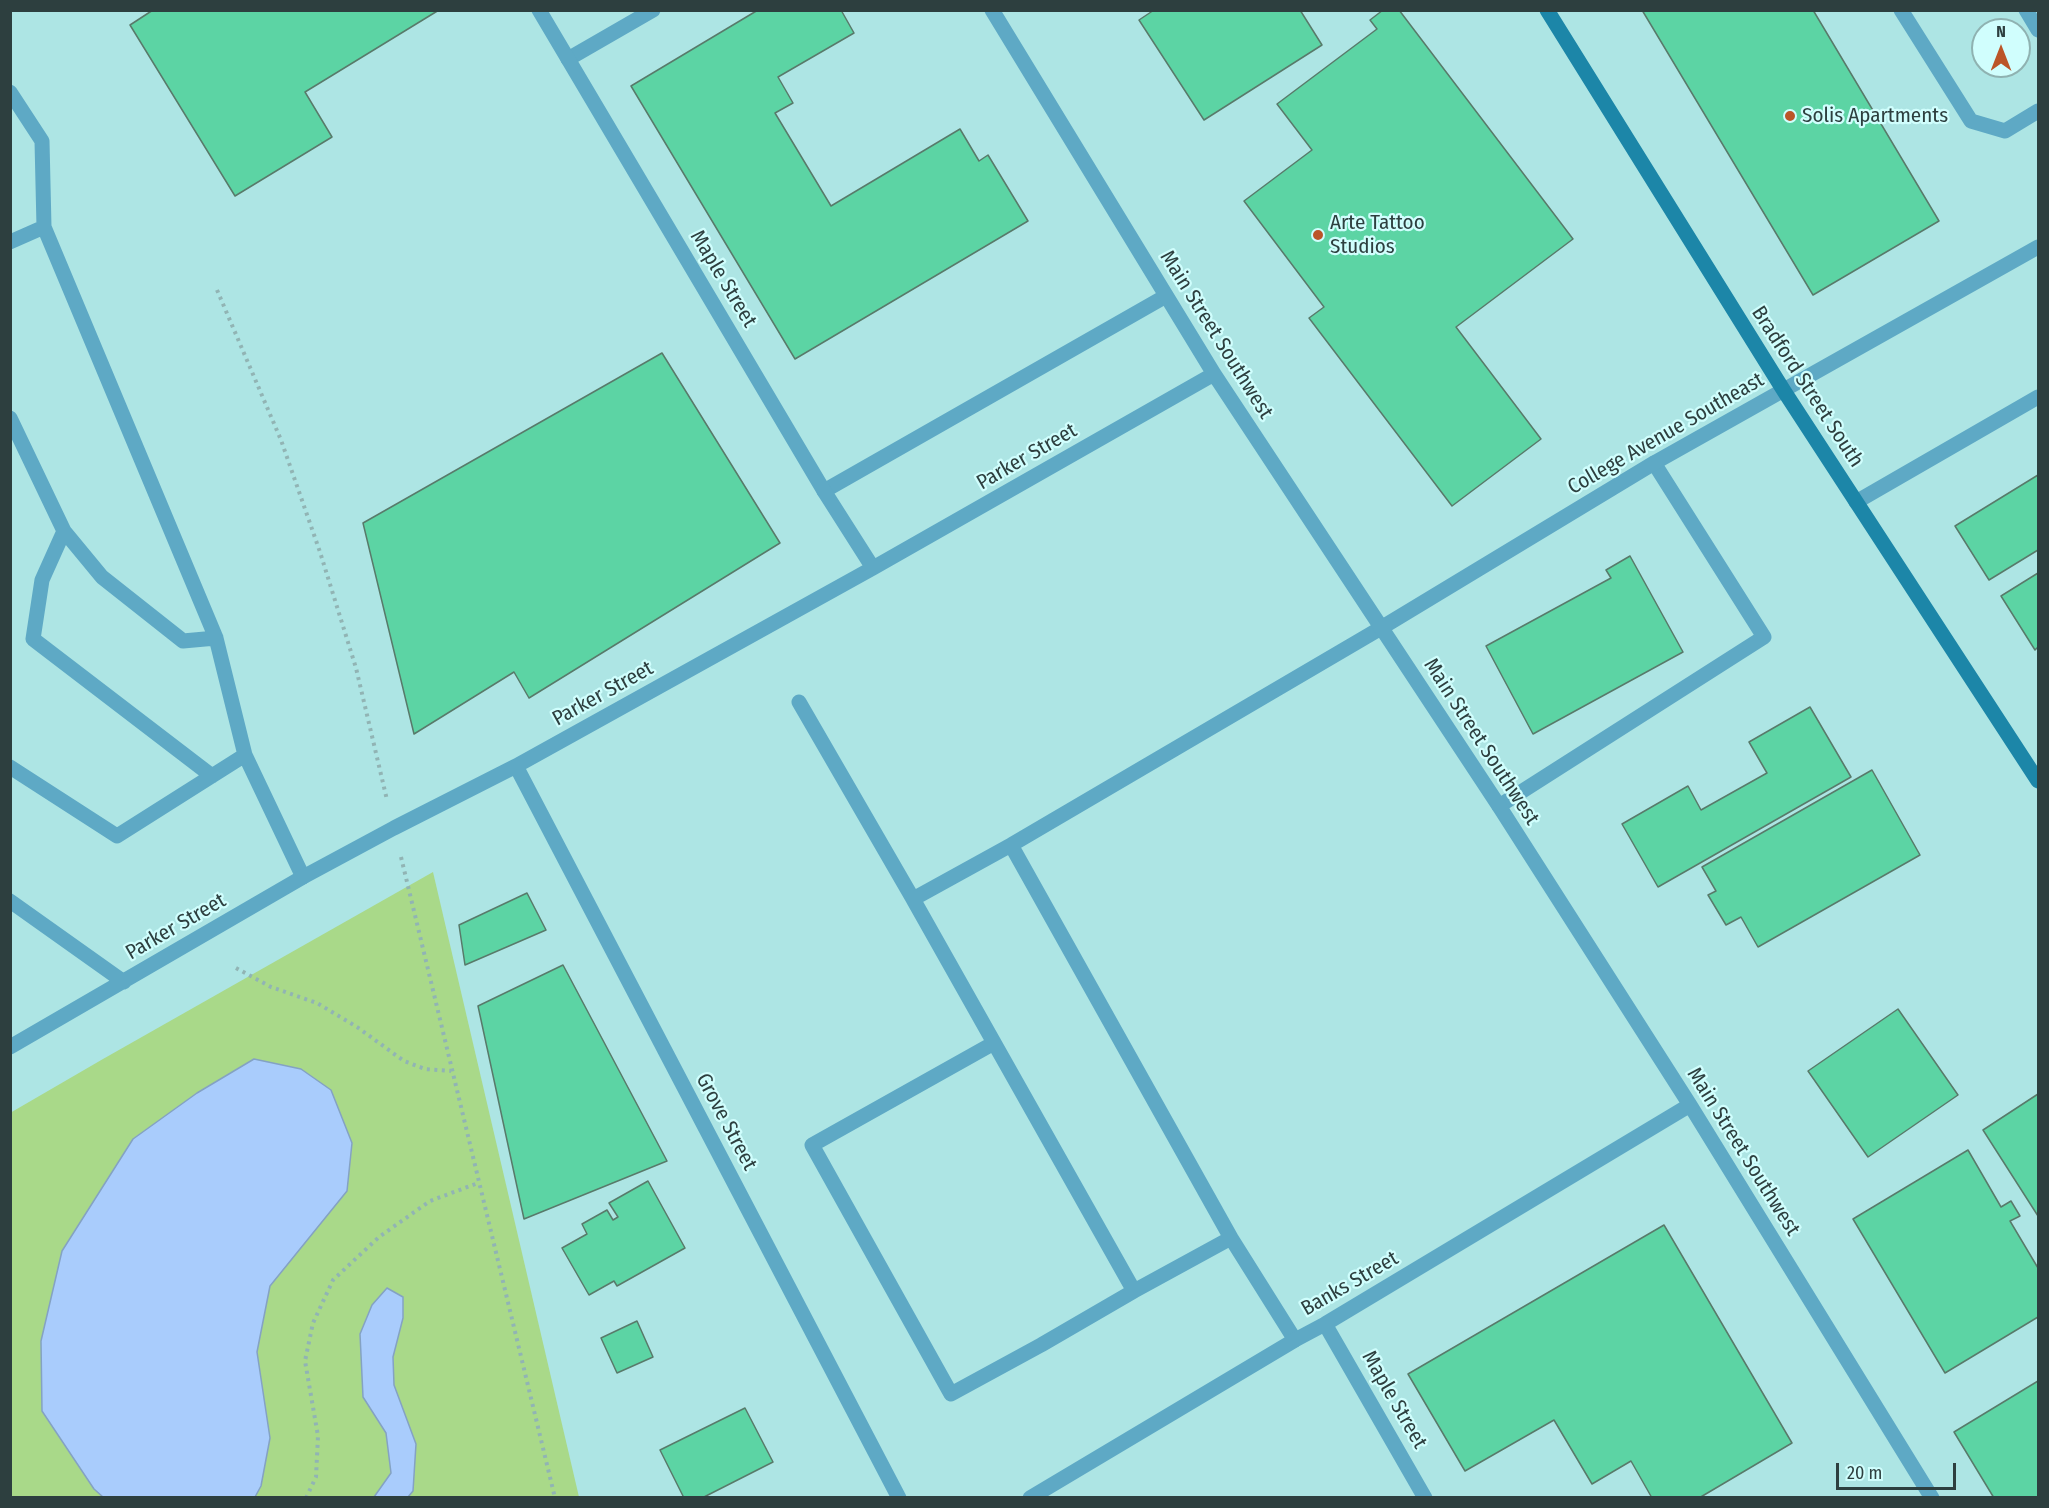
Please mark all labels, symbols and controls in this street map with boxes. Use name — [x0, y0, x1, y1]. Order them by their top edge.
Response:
north arrow — [1971, 18, 2031, 78]
text: N — [1996, 22, 2006, 41]
place label: Solis Apartments — [1802, 103, 1948, 129]
marker: Solis Apartments — [1783, 109, 1797, 123]
place label: Arte Tattoo Studios — [1330, 210, 1425, 260]
street label: Maple Street — [684, 226, 762, 332]
marker: Arte Tattoo Studios — [1311, 228, 1325, 242]
street label: Main Street Southwest — [1154, 246, 1278, 424]
street label: Bradford Street South — [1746, 302, 1868, 472]
street label: College Avenue Southeast — [1564, 368, 1768, 500]
street label: Parker Street — [972, 418, 1082, 496]
street label: Main Street Southwest — [1418, 654, 1544, 830]
street label: Parker Street — [548, 656, 658, 732]
street label: Parker Street — [121, 888, 231, 966]
street label: Main Street Southwest — [1681, 1063, 1805, 1241]
street label: Grove Street — [690, 1069, 762, 1175]
street label: Banks Street — [1297, 1246, 1403, 1322]
street label: Maple Street — [1356, 1347, 1432, 1453]
scale bar — [1839, 1451, 1959, 1489]
text: 20 m — [1847, 1462, 1882, 1484]

